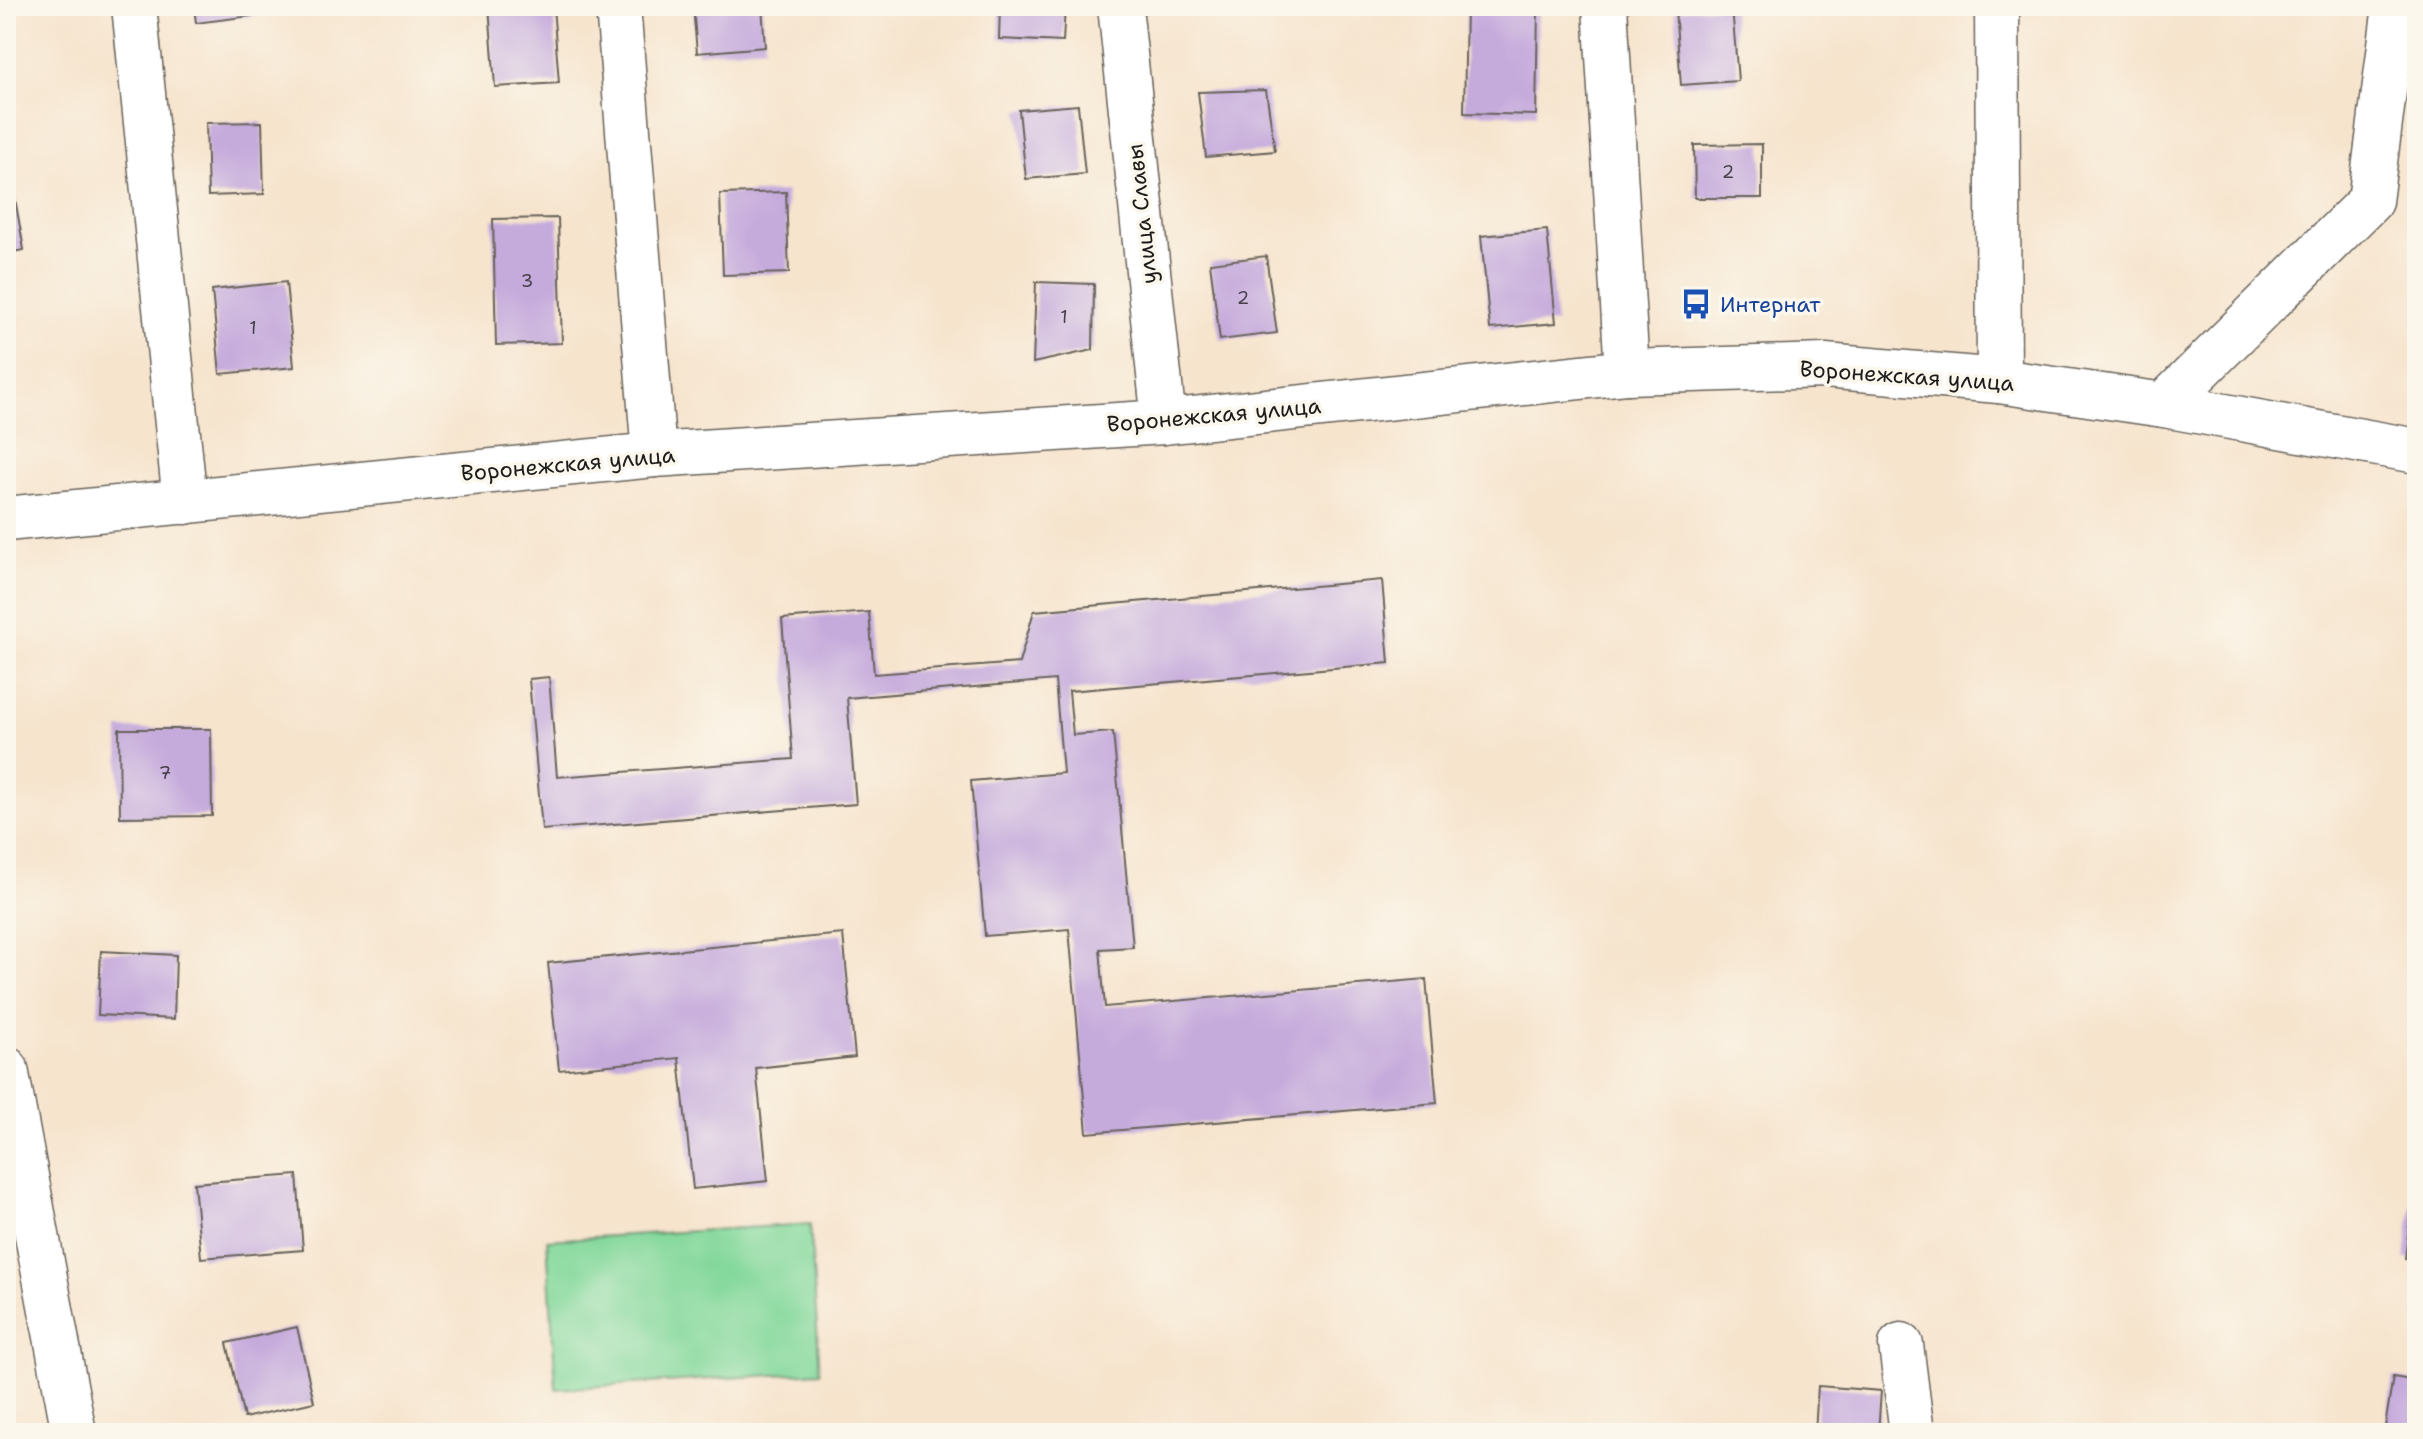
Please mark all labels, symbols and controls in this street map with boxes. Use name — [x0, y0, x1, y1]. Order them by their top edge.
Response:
street label: улица Славы — [1120, 142, 1164, 286]
house number: 2 — [1722, 160, 1734, 184]
house number: 3 — [521, 269, 533, 293]
house number: 2 — [1237, 286, 1249, 310]
bus stop icon: Интернат — [1679, 287, 1713, 321]
place label: Интернат — [1720, 290, 1821, 319]
house number: 1 — [1060, 305, 1068, 329]
house number: 1 — [249, 316, 257, 340]
street label: Воронежская улица — [1799, 354, 2016, 398]
street label: Воронежская улица — [1106, 391, 1323, 439]
street label: Воронежская улица — [460, 440, 677, 488]
house number: 7 — [159, 761, 171, 785]

